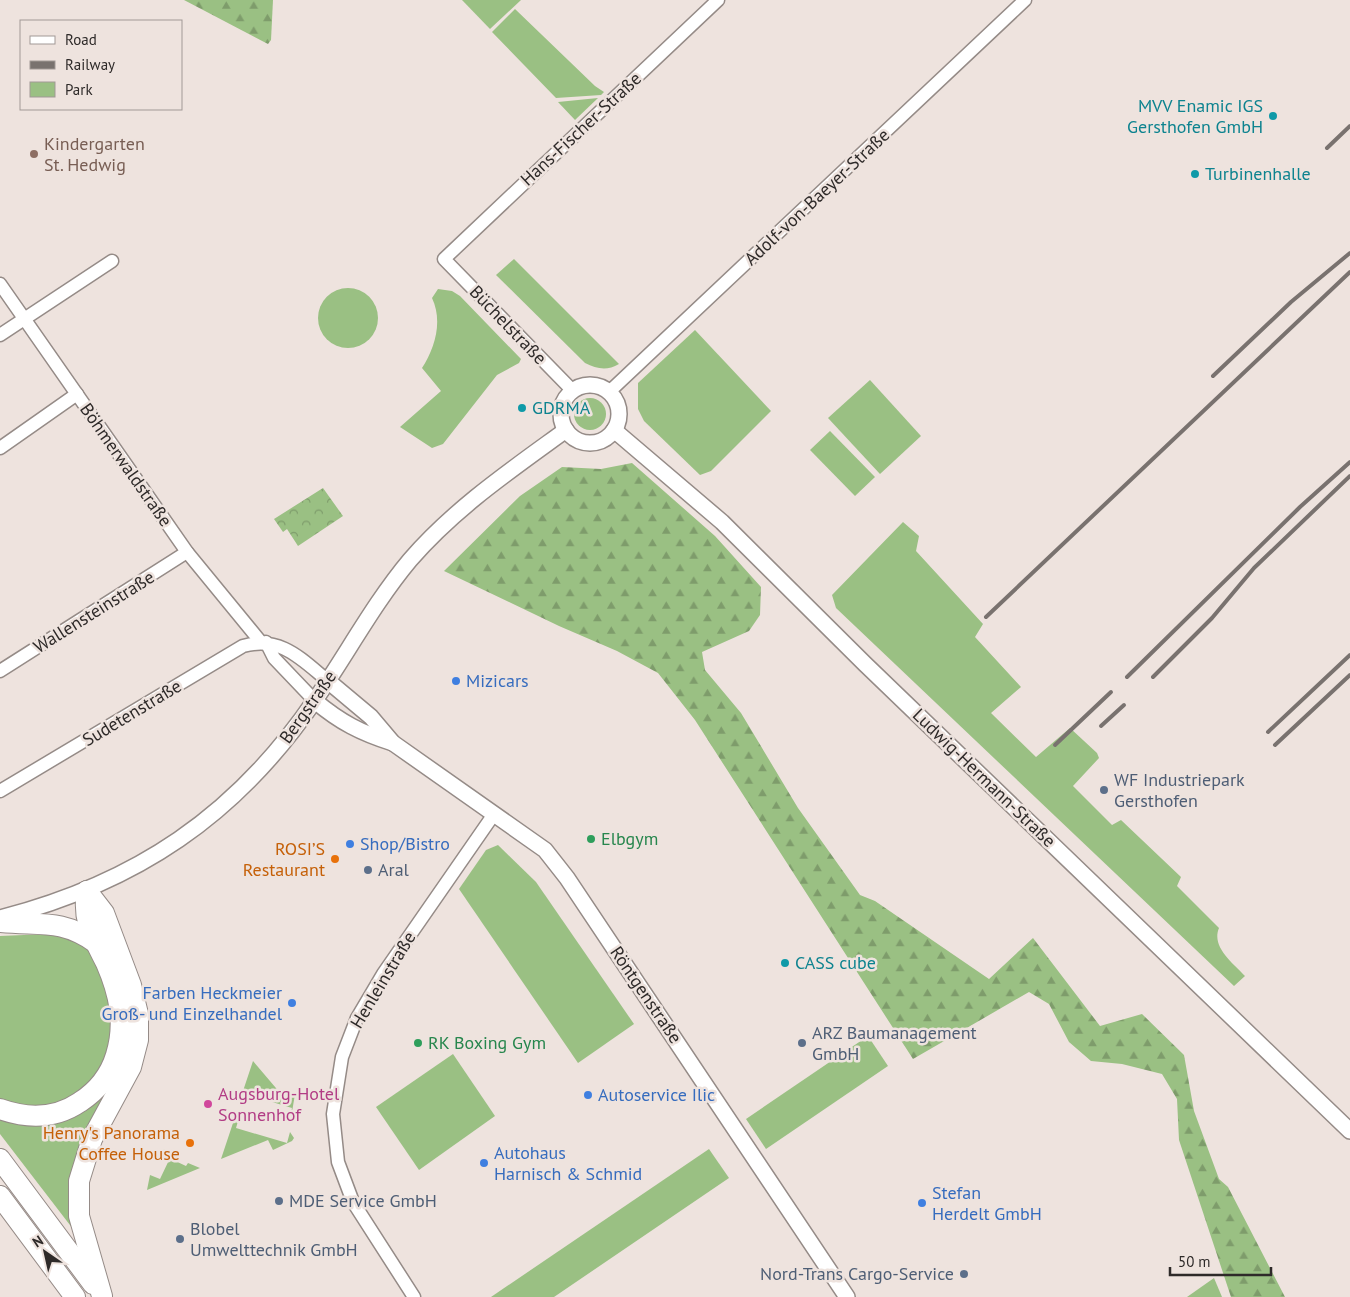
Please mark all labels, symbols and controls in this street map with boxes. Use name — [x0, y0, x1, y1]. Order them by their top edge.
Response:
legend — [20, 20, 182, 110]
text: Road — [65, 30, 97, 49]
text: Railway — [65, 55, 115, 74]
street label: Hans-Fischer-Straße — [515, 67, 646, 191]
text: Park — [65, 80, 93, 99]
place label: MVV Enamic IGS Gersthofen GmbH — [1127, 94, 1263, 138]
marker: MVV Enamic IGS Gersthofen GmbH — [1267, 110, 1279, 122]
street label: Adolf-von-Baeyer-Straße — [739, 123, 894, 270]
place label: Kindergarten St. Hedwig — [44, 132, 145, 176]
marker: Kindergarten St. Hedwig — [28, 148, 40, 160]
place label: Turbinenhalle — [1205, 162, 1311, 185]
marker: Turbinenhalle — [1189, 168, 1201, 180]
street label: Büchelstraße — [465, 280, 552, 369]
place label: GDRMA — [532, 396, 591, 419]
street label: Böhmerwaldstraße — [75, 399, 178, 531]
marker: GDRMA — [516, 402, 528, 414]
street label: Wallensteinstraße — [29, 565, 159, 658]
street label: Bergstraße — [274, 666, 341, 748]
place label: Mizicars — [466, 669, 529, 692]
street label: Sudetenstraße — [78, 674, 185, 751]
marker: Mizicars — [450, 675, 462, 687]
street label: Ludwig-Hermann-Straße — [908, 703, 1061, 852]
place label: WF Industriepark Gersthofen — [1114, 768, 1245, 812]
marker: WF Industriepark Gersthofen — [1098, 784, 1110, 796]
place label: Elbgym — [601, 827, 658, 850]
place label: Shop/Bistro — [360, 832, 450, 855]
marker: Elbgym — [585, 833, 597, 845]
place label: ROSI’S Restaurant — [243, 837, 325, 881]
marker: Shop/Bistro — [344, 838, 356, 850]
marker: ROSI’S Restaurant — [329, 853, 341, 865]
place label: Aral — [378, 858, 410, 881]
marker: Aral — [362, 864, 374, 876]
street label: Henleinstraße — [345, 927, 420, 1032]
street label: Röntgenstraße — [605, 942, 687, 1048]
place label: CASS cube — [795, 951, 876, 974]
marker: CASS cube — [779, 957, 791, 969]
place label: Farben Heckmeier Groß- und Einzelhandel — [101, 981, 283, 1025]
marker: Farben Heckmeier Groß- und Einzelhandel — [286, 997, 298, 1009]
place label: ARZ Baumanagement GmbH — [812, 1021, 977, 1065]
place label: RK Boxing Gym — [428, 1031, 546, 1054]
marker: RK Boxing Gym — [412, 1037, 424, 1049]
marker: ARZ Baumanagement GmbH — [796, 1037, 808, 1049]
place label: Augsburg-Hotel Sonnenhof — [218, 1082, 340, 1126]
place label: Autoservice Ilic — [598, 1083, 715, 1106]
marker: Autoservice Ilic — [582, 1089, 594, 1101]
marker: Augsburg-Hotel Sonnenhof — [202, 1098, 214, 1110]
place label: Henry's Panorama Coffee House — [43, 1121, 180, 1165]
marker: Henry's Panorama Coffee House — [184, 1137, 196, 1149]
place label: Autohaus Harnisch & Schmid — [494, 1141, 642, 1185]
marker: Autohaus Harnisch & Schmid — [478, 1157, 490, 1169]
place label: Stefan Herdelt GmbH — [932, 1181, 1042, 1225]
place label: MDE Service GmbH — [289, 1189, 437, 1212]
marker: MDE Service GmbH — [273, 1195, 285, 1207]
marker: Stefan Herdelt GmbH — [916, 1197, 928, 1209]
place label: Blobel Umwelttechnik GmbH — [190, 1217, 358, 1261]
north arrow — [20, 1227, 70, 1277]
text: N — [29, 1231, 47, 1251]
marker: Blobel Umwelttechnik GmbH — [174, 1233, 186, 1245]
scale bar — [1170, 1244, 1271, 1276]
text: 50 m — [1178, 1252, 1211, 1271]
place label: Nord-Trans Cargo-Service — [760, 1262, 954, 1285]
marker: Nord-Trans Cargo-Service — [958, 1268, 970, 1280]

